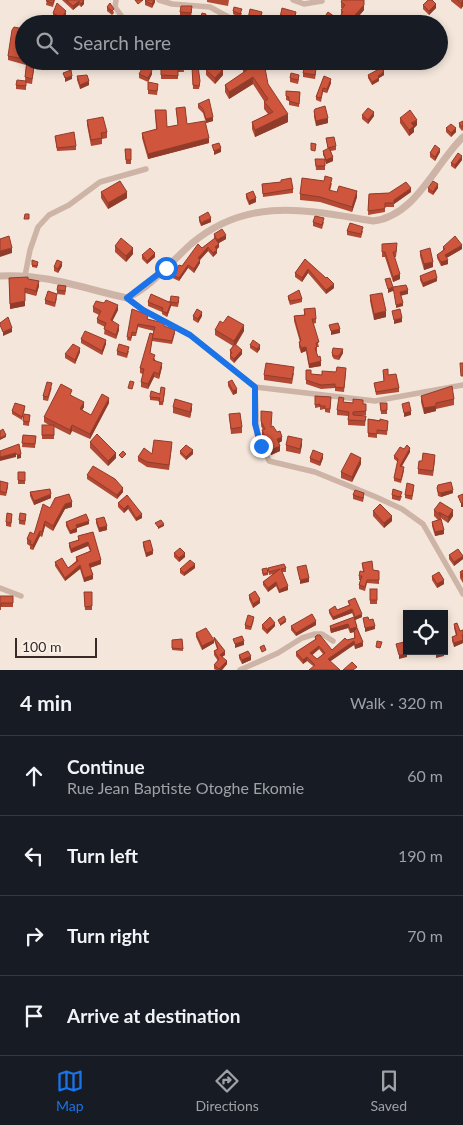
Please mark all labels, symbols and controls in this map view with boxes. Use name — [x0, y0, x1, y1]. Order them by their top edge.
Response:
search box — [15, 15, 448, 70]
icon: search — [33, 29, 61, 57]
text: Search here — [73, 31, 171, 54]
route start — [155, 257, 178, 280]
route end — [250, 435, 273, 458]
map controls — [403, 610, 448, 655]
button: locate — [403, 610, 448, 655]
scale bar — [15, 635, 98, 658]
text: 100 m — [22, 638, 61, 655]
text: 4 min — [20, 690, 72, 715]
text: Walk · 320 m — [350, 693, 443, 712]
text: Continue — [67, 755, 145, 778]
icon: ahead — [20, 762, 48, 790]
text: 60 m — [407, 766, 443, 785]
text: Rue Jean Baptiste Otoghe Ekomie — [67, 778, 304, 797]
icon: left — [20, 842, 48, 870]
text: Turn left — [67, 844, 138, 867]
text: 190 m — [398, 846, 443, 865]
icon: right — [20, 922, 48, 950]
text: Turn right — [67, 924, 149, 947]
text: 70 m — [407, 926, 443, 945]
icon: arrive — [20, 1002, 48, 1030]
text: Arrive at destination — [67, 1004, 240, 1027]
tab: Map — [56, 1067, 84, 1114]
tab: Directions — [196, 1067, 259, 1114]
tab: Saved — [371, 1067, 407, 1114]

